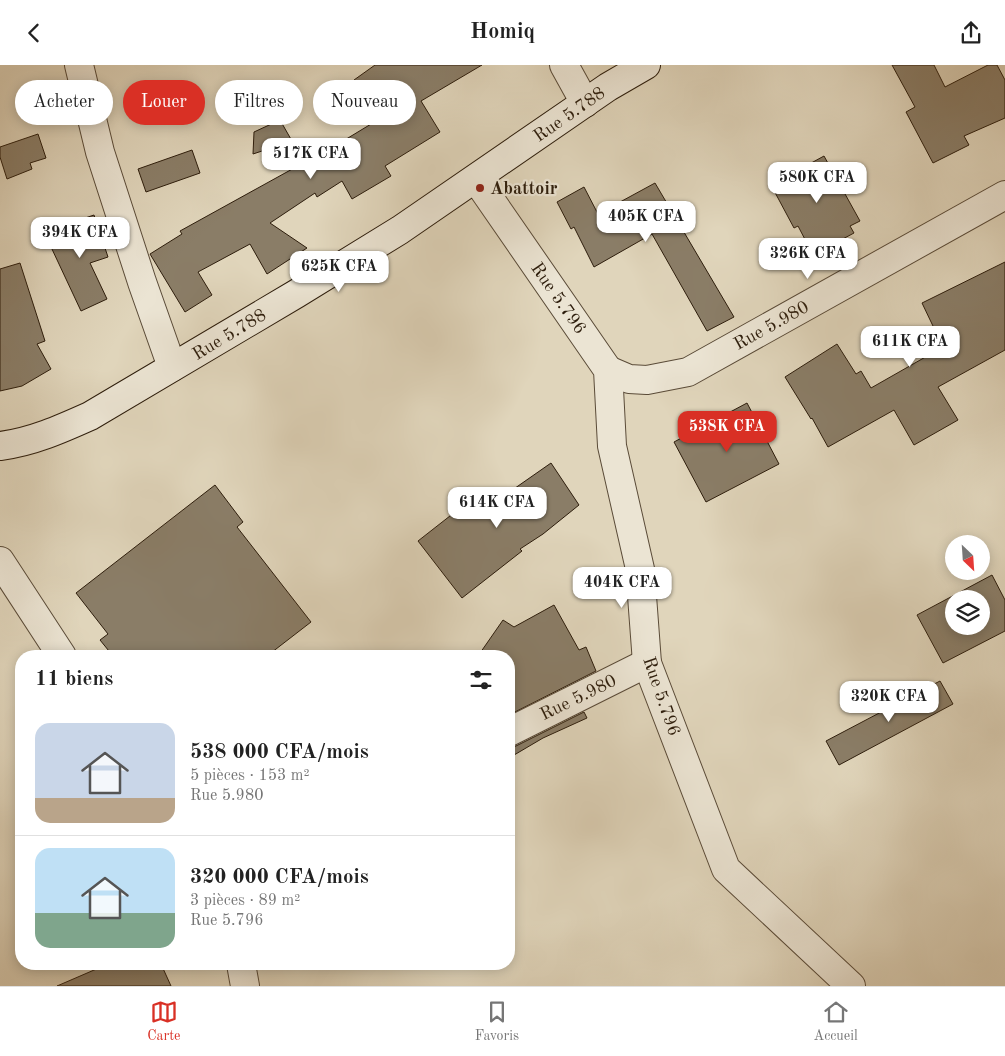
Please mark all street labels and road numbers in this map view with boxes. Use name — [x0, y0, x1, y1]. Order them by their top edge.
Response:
street label: Rue 5.788 — [531, 84, 609, 146]
street label: Rue 5.796 — [527, 260, 589, 338]
street label: Rue 5.980 — [731, 298, 812, 354]
street label: Rue 5.788 — [189, 306, 270, 364]
street label: Rue 5.796 — [639, 654, 683, 738]
street label: Rue 5.980 — [537, 672, 620, 724]

